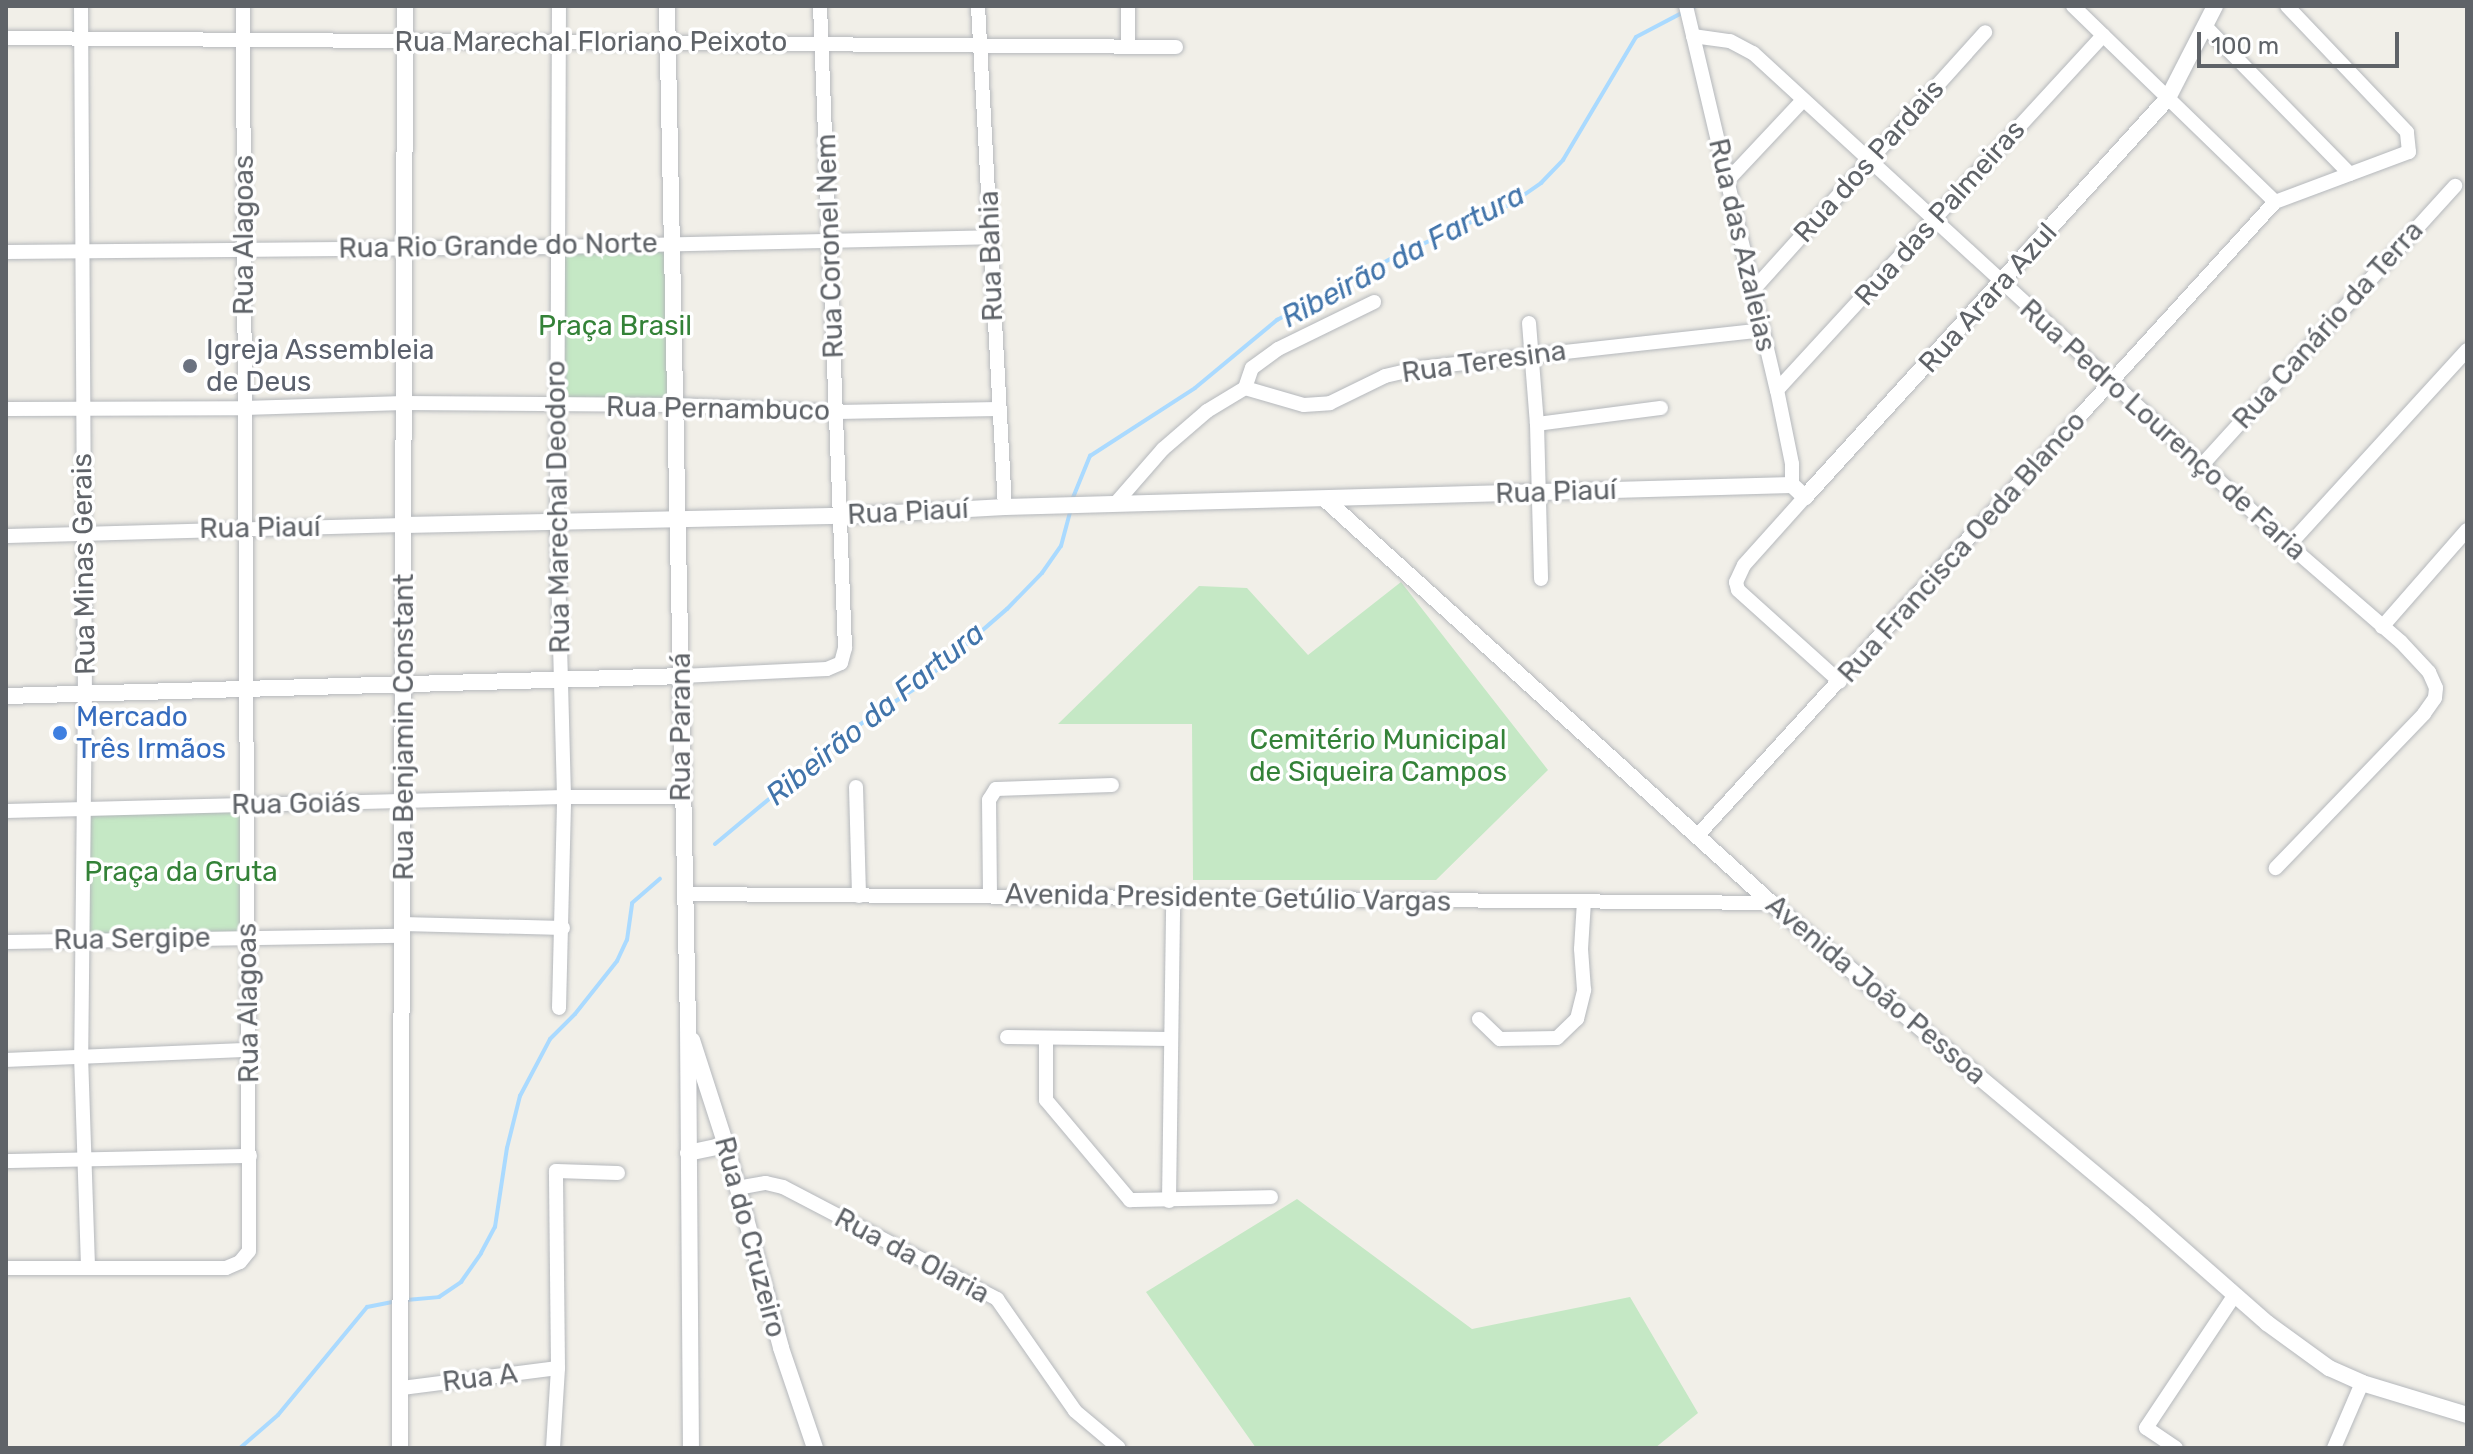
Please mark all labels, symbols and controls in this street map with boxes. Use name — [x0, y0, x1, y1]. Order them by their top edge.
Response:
scale bar — [2201, 16, 2403, 66]
street label: Rua Marechal Floriano Peixoto — [395, 25, 787, 59]
text: 100 m — [2211, 32, 2279, 60]
street label: Rua dos Pardais — [1787, 72, 1951, 250]
street label: Rua das Palmeiras — [1848, 113, 2032, 313]
street label: Rua Coronel Nem — [809, 133, 851, 359]
street label: Rua das Azaleias — [1701, 135, 1783, 355]
street label: Rua Alagoas — [227, 154, 261, 316]
water label: Ribeirão da Fartura — [1275, 177, 1531, 335]
street label: Rua Bahia — [972, 190, 1010, 322]
street label: Rua Canário da Terra — [2225, 214, 2431, 436]
street label: Rua Arara Azul — [1911, 216, 2065, 380]
street label: Rua Rio Grande do Norte — [338, 226, 658, 266]
street label: Rua Pedro Lourenço de Faria — [2013, 292, 2313, 568]
park label: Praça Brasil — [538, 309, 692, 343]
place label: Igreja Assembleia de Deus — [206, 333, 435, 399]
street label: Rua Teresina — [1399, 334, 1569, 390]
marker: Igreja Assembleia de Deus — [181, 357, 199, 375]
street label: Rua Marechal Deodoro — [539, 360, 577, 654]
street label: Rua Pernambuco — [606, 390, 830, 428]
street label: Rua Francisca Oeda Blanco — [1831, 404, 2093, 690]
street label: Rua Minas Gerais — [65, 453, 103, 675]
street label: Rua Piauí — [1495, 473, 1617, 511]
street label: Rua Piauí — [847, 492, 969, 532]
street label: Rua Piauí — [199, 510, 321, 546]
street label: Rua Benjamin Constant — [387, 574, 421, 880]
water label: Ribeirão da Fartura — [758, 615, 992, 813]
street label: Rua Paraná — [664, 653, 698, 801]
place label: Mercado Três Irmãos — [76, 700, 226, 766]
park label: Cemitério Municipal de Siqueira Campos — [1249, 723, 1507, 789]
marker: Mercado Três Irmãos — [51, 724, 69, 742]
street label: Rua Goiás — [231, 786, 361, 822]
park label: Praça da Gruta — [84, 855, 278, 889]
street label: Avenida Presidente Getúlio Vargas — [1004, 877, 1452, 919]
street label: Avenida João Pessoa — [1759, 888, 1993, 1092]
street label: Rua Sergipe — [53, 921, 211, 957]
street label: Rua Alagoas — [230, 922, 266, 1084]
street label: Rua do Cruzeiro — [707, 1133, 793, 1341]
street label: Rua da Olaria — [829, 1201, 995, 1311]
street label: Rua A — [440, 1357, 520, 1399]

